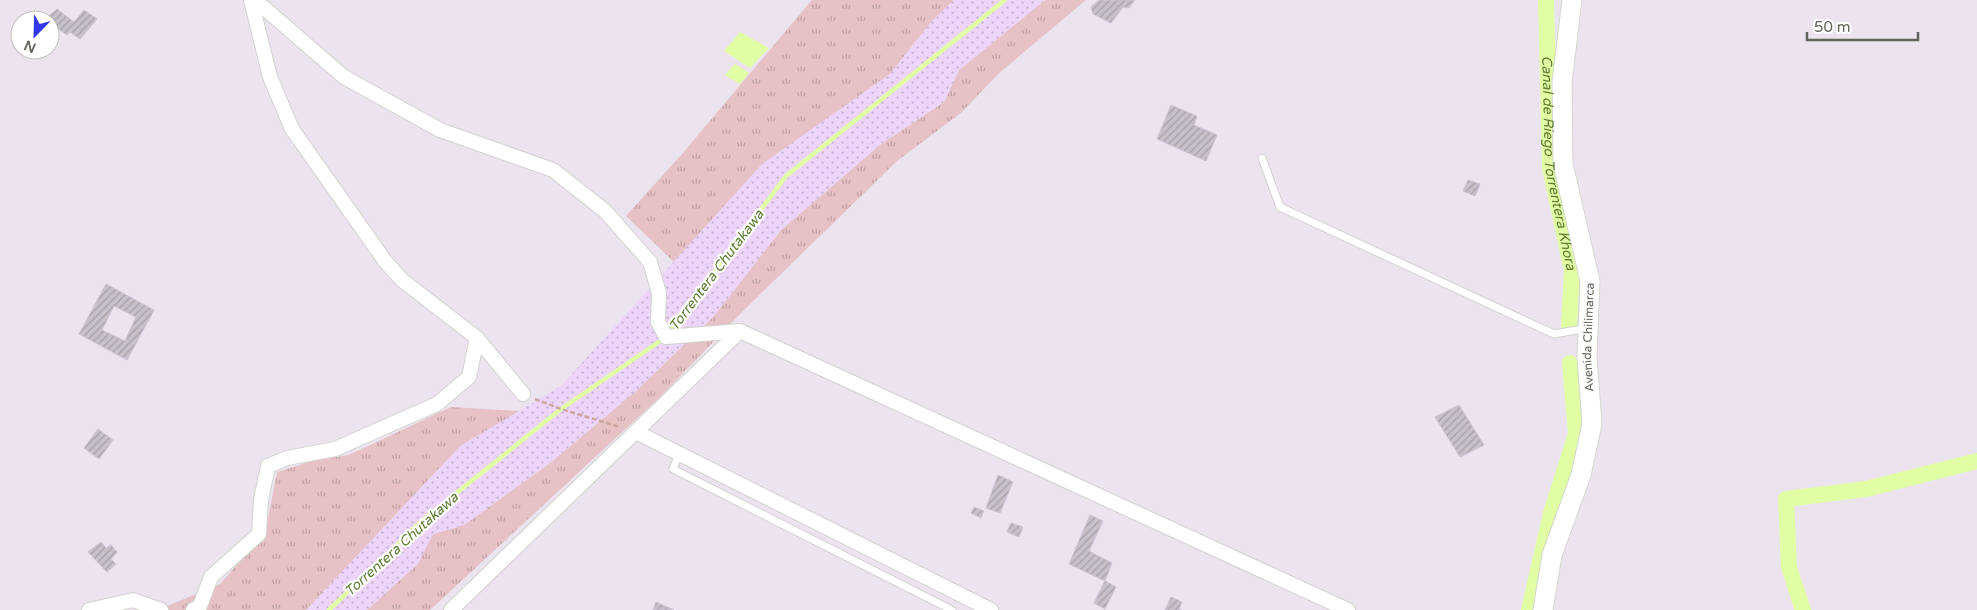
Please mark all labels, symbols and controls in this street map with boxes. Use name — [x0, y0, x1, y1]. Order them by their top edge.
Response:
north arrow — [10, 10, 60, 60]
scale bar — [1807, 10, 1918, 42]
text: 50 m — [1814, 18, 1851, 36]
text: N — [22, 36, 39, 57]
water label: Canal de Riego Torrentera Khora — [1538, 55, 1580, 273]
water label: Torrentera Chutakawa — [665, 206, 768, 334]
street label: Avenida Chilimarca — [1580, 282, 1597, 392]
water label: Torrentera Chutakawa — [341, 488, 462, 600]

